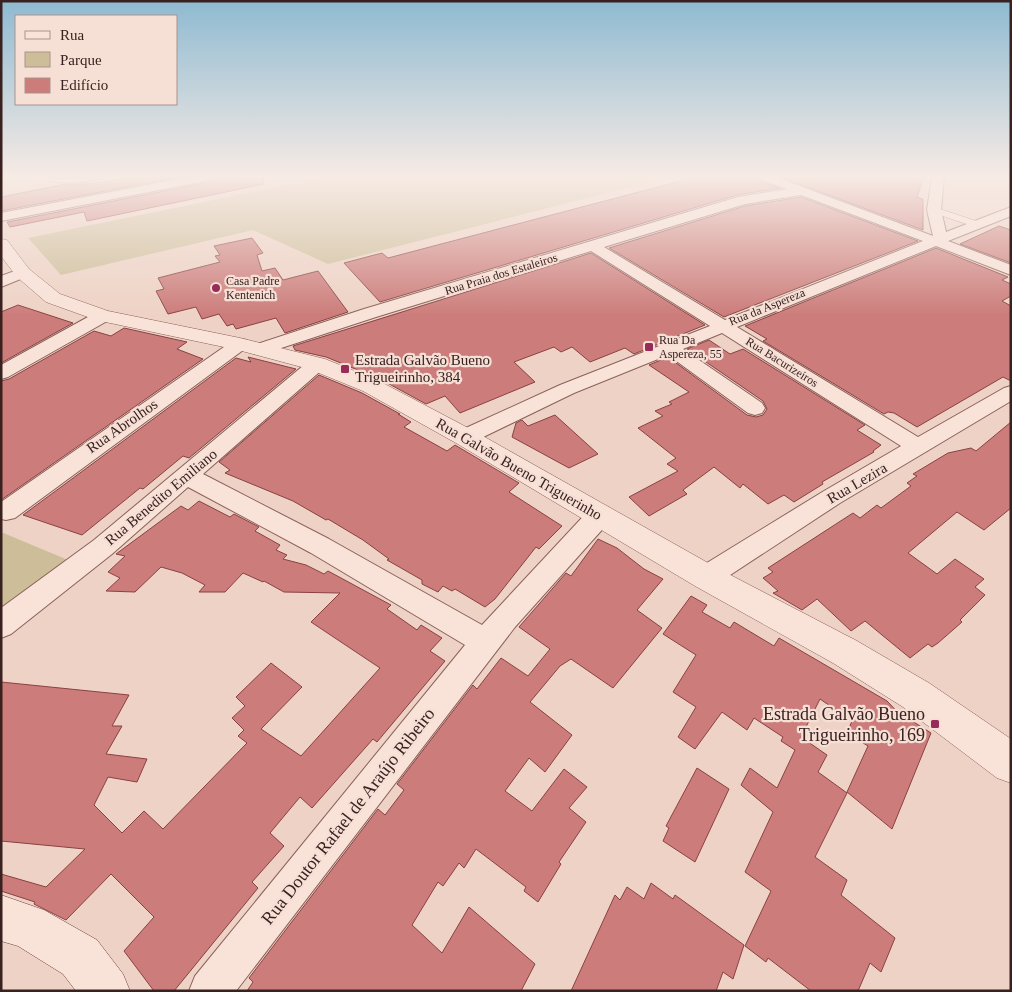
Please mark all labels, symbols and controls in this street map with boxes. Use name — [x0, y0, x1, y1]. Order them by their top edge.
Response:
legend — [15, 15, 178, 105]
text: Rua — [60, 27, 85, 43]
text: Parque — [60, 52, 102, 68]
text: Edifício — [60, 77, 108, 93]
street label: Rua Praia dos Estaleiros — [443, 250, 559, 298]
place label: Casa Padre Kentenich — [226, 274, 280, 302]
marker: Casa Padre Kentenich — [210, 282, 222, 294]
street label: Rua da Aspereza — [727, 285, 808, 329]
place label: Rua Da Aspereza, 55 — [659, 333, 722, 361]
street label: Rua Bacurizeiros — [743, 334, 821, 390]
marker: Rua Da Aspereza, 55 — [643, 341, 655, 353]
place label: Estrada Galvão Bueno Trigueirinho, 384 — [355, 352, 490, 385]
marker: Estrada Galvão Bueno Trigueirinho, 384 — [339, 363, 351, 375]
street label: Rua Abrolhos — [83, 396, 161, 456]
street label: Rua Galvão Bueno Triguerinho — [433, 415, 605, 523]
street label: Rua Benedito Emiliano — [102, 446, 220, 548]
street label: Rua Lezira — [824, 459, 890, 506]
street label: Rua Doutor Rafael de Araújo Ribeiro — [257, 704, 439, 928]
place label: Estrada Galvão Bueno Trigueirinho, 169 — [763, 704, 925, 745]
marker: Estrada Galvão Bueno Trigueirinho, 169 — [929, 718, 941, 730]

